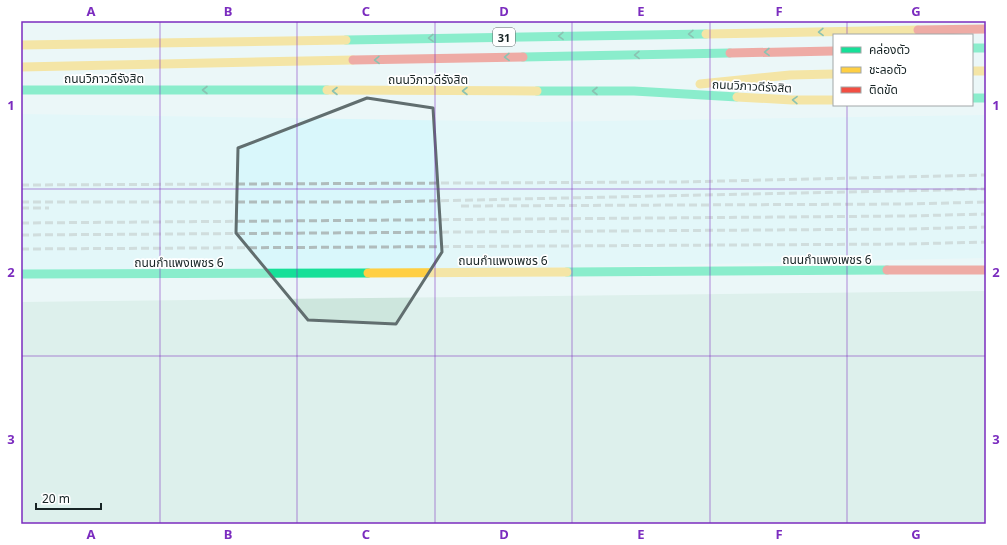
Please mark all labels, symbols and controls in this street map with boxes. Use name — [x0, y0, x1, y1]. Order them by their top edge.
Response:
text: A — [87, 2, 96, 20]
text: B — [224, 2, 232, 20]
text: C — [362, 2, 370, 20]
text: D — [499, 2, 509, 20]
text: E — [637, 2, 645, 20]
text: F — [775, 2, 783, 20]
text: G — [911, 2, 921, 20]
road number: 31 — [493, 28, 515, 46]
one-way arrow — [818, 28, 824, 36]
one-way arrow — [688, 30, 694, 38]
one-way arrow — [558, 32, 564, 40]
one-way arrow — [428, 34, 434, 42]
legend — [833, 34, 973, 106]
text: คล่องตัว — [869, 41, 910, 58]
one-way arrow — [764, 48, 770, 56]
one-way arrow — [634, 51, 640, 59]
one-way arrow — [504, 53, 510, 61]
one-way arrow — [374, 56, 380, 64]
text: ชะลอตัว — [869, 61, 907, 78]
street label: ถนนวิภาวดีรังสิต — [64, 70, 144, 87]
street label: ถนนวิภาวดีรังสิต — [388, 71, 468, 88]
street label: ถนนวิภาวดีรังสิต — [712, 75, 792, 97]
text: ติดขัด — [869, 81, 898, 98]
one-way arrow — [202, 86, 208, 94]
one-way arrow — [332, 86, 338, 95]
one-way arrow — [462, 87, 468, 95]
one-way arrow — [592, 87, 598, 95]
text: 1 — [7, 96, 15, 114]
one-way arrow — [792, 96, 798, 104]
text: 1 — [992, 96, 1000, 114]
street label: ถนนกำแพงเพชร 6 — [782, 251, 872, 268]
street label: ถนนกำแพงเพชร 6 — [458, 252, 548, 269]
street label: ถนนกำแพงเพชร 6 — [134, 254, 224, 271]
text: 2 — [7, 263, 15, 281]
text: 2 — [992, 263, 1000, 281]
text: 3 — [7, 430, 15, 448]
text: 3 — [992, 430, 1000, 448]
scale bar — [36, 485, 101, 511]
text: 20 m — [42, 490, 70, 507]
text: A — [87, 525, 96, 543]
text: B — [224, 525, 232, 543]
text: C — [362, 525, 370, 543]
text: D — [499, 525, 509, 543]
text: E — [637, 525, 645, 543]
text: F — [775, 525, 783, 543]
text: G — [911, 525, 921, 543]

